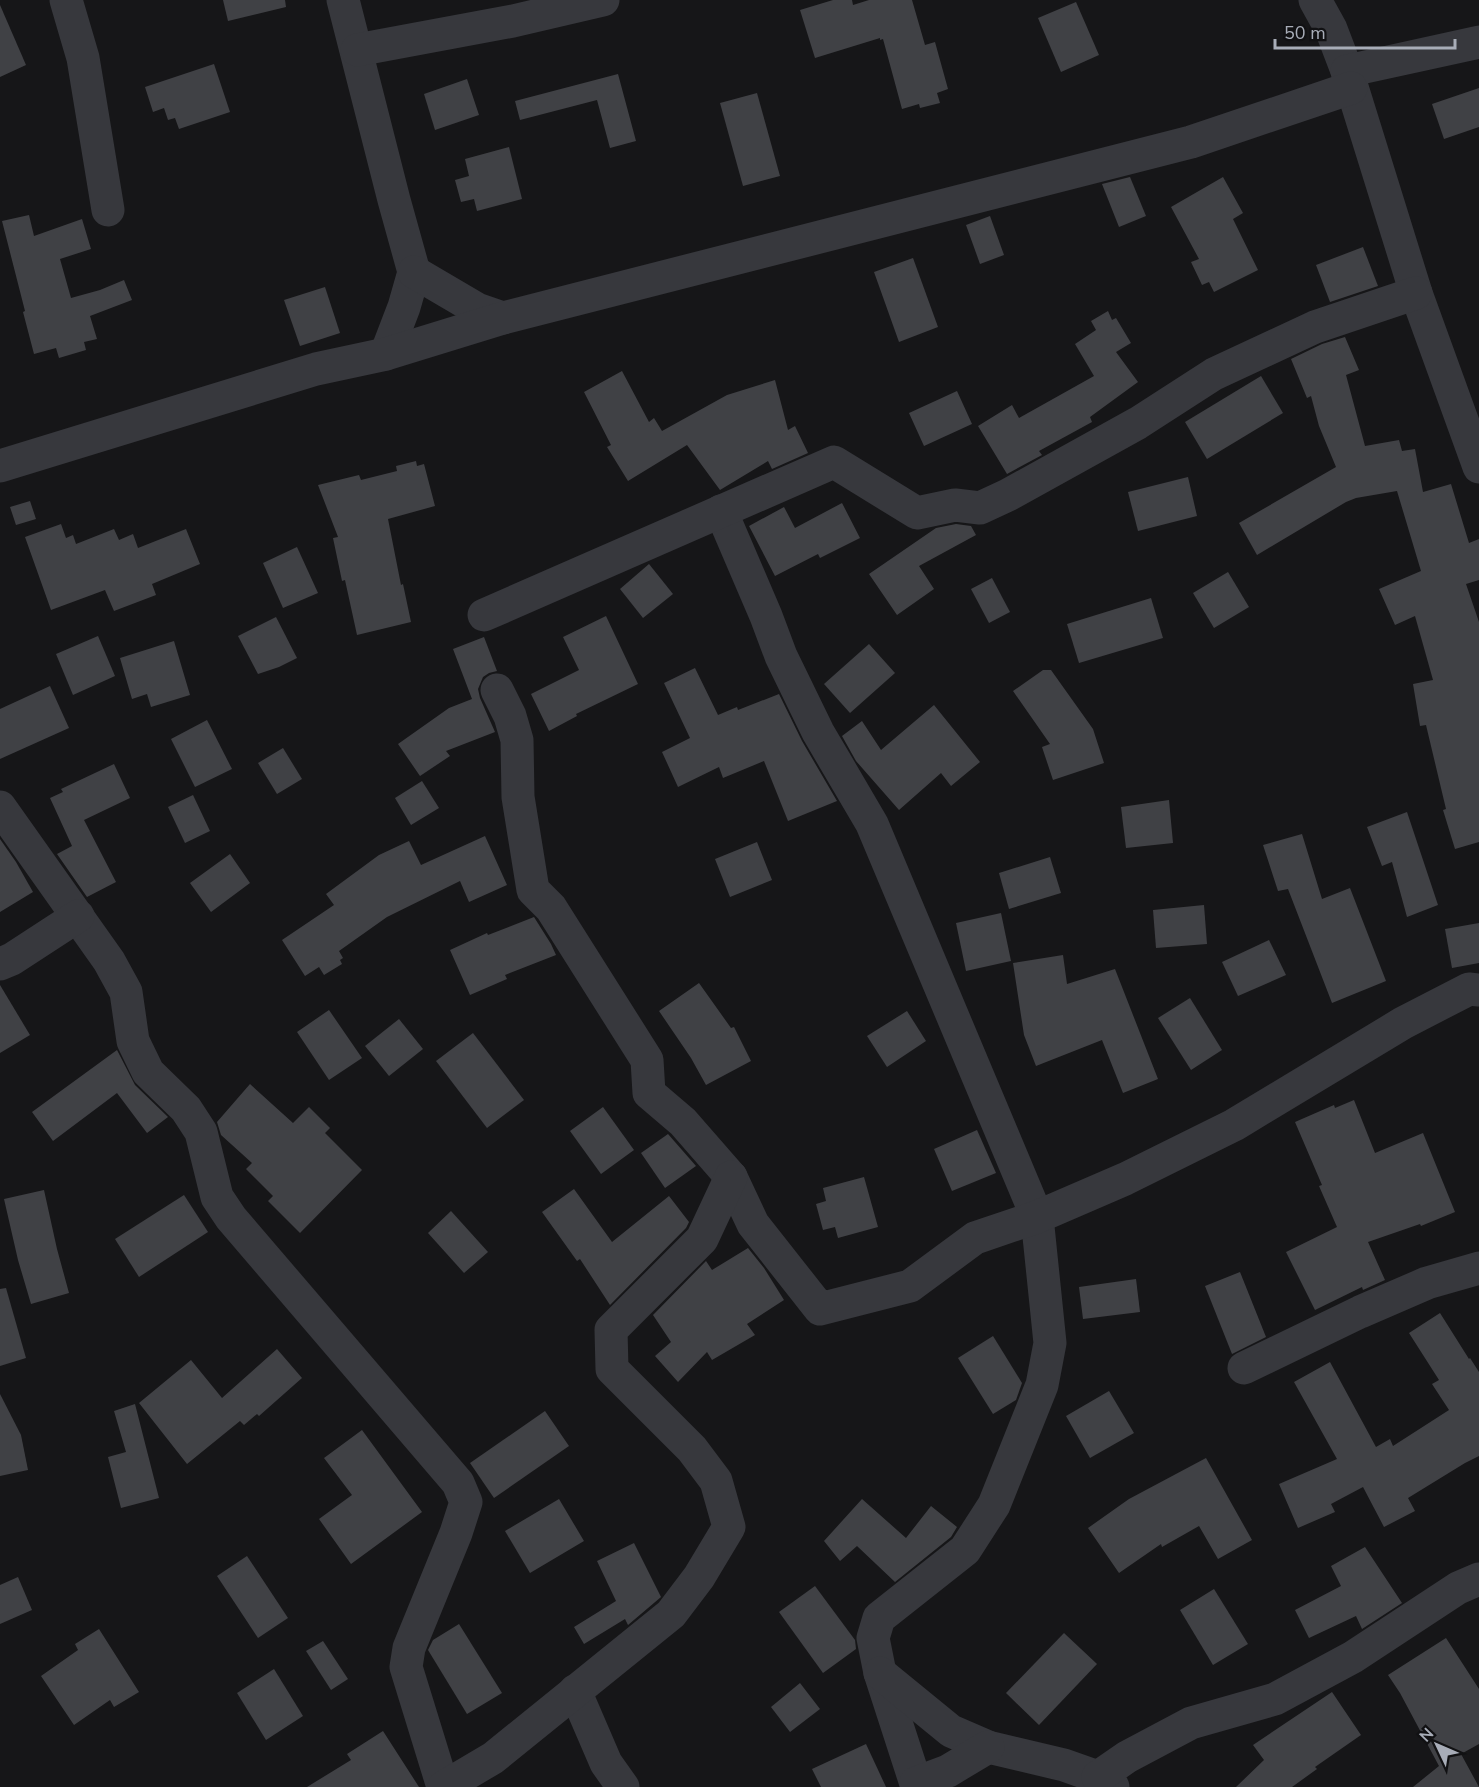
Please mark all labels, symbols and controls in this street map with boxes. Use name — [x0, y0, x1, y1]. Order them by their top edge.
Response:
scale bar — [1275, 12, 1455, 50]
text: 50 m — [1284, 21, 1326, 45]
north arrow — [1407, 1715, 1467, 1775]
text: N — [1415, 1723, 1439, 1747]

